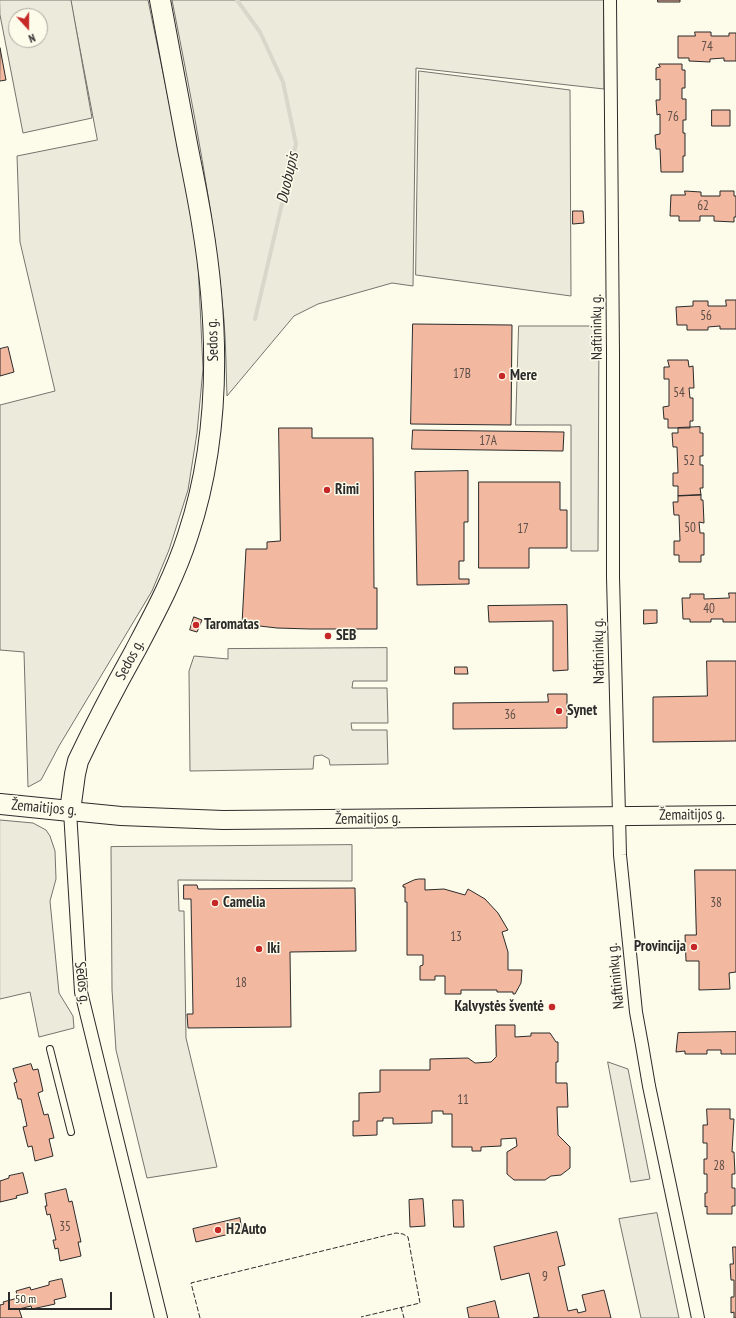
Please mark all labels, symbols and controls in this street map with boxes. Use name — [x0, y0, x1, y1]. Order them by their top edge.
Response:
north arrow — [8, 8, 48, 48]
text: N — [27, 31, 37, 46]
house number: 74 — [701, 39, 713, 55]
house number: 76 — [667, 109, 679, 125]
water label: Duobupis — [273, 151, 303, 205]
house number: 62 — [697, 198, 709, 214]
street label: Naftininkų g. — [587, 294, 607, 360]
house number: 56 — [700, 308, 712, 324]
street label: Sedos g. — [203, 318, 223, 362]
house number: 17B — [453, 366, 471, 382]
place label: Mere — [510, 367, 537, 385]
marker: Mere — [497, 371, 507, 381]
house number: 54 — [673, 385, 685, 401]
house number: 17A — [479, 433, 497, 449]
house number: 52 — [683, 453, 695, 469]
place label: Rimi — [335, 481, 359, 499]
marker: Rimi — [322, 485, 332, 495]
house number: 50 — [684, 520, 696, 536]
house number: 17 — [517, 521, 529, 537]
house number: 40 — [703, 601, 715, 617]
place label: Taromatas — [204, 616, 259, 634]
street label: Naftininkų g. — [589, 618, 609, 684]
marker: Taromatas — [191, 620, 201, 630]
place label: SEB — [336, 627, 356, 645]
marker: SEB — [323, 631, 333, 641]
street label: Sedos g. — [112, 637, 148, 683]
place label: Synet — [567, 702, 597, 720]
marker: Synet — [554, 706, 564, 716]
house number: 36 — [504, 707, 516, 723]
street label: Žemaitijos g. — [10, 796, 78, 820]
street label: Žemaitijos g. — [659, 805, 725, 825]
street label: Žemaitijos g. — [335, 809, 401, 829]
place label: Camelia — [223, 894, 266, 912]
house number: 38 — [710, 895, 722, 911]
marker: Camelia — [210, 898, 220, 908]
house number: 13 — [450, 929, 462, 945]
place label: Provincija — [634, 938, 686, 956]
place label: Iki — [267, 940, 280, 958]
street label: Naftininkų g. — [604, 942, 628, 1010]
marker: Provincija — [689, 942, 699, 952]
marker: Iki — [254, 944, 264, 954]
street label: Sedos g. — [70, 961, 94, 1005]
house number: 18 — [235, 975, 247, 991]
place label: Kalvystės šventė — [455, 998, 544, 1016]
marker: Kalvystės šventė — [547, 1002, 557, 1012]
house number: 11 — [457, 1092, 469, 1108]
house number: 28 — [713, 1158, 725, 1174]
house number: 35 — [59, 1219, 71, 1235]
place label: H2Auto — [226, 1221, 266, 1239]
marker: H2Auto — [213, 1225, 223, 1235]
house number: 9 — [542, 1269, 548, 1285]
scale bar — [10, 1284, 114, 1310]
text: 50 m — [15, 1291, 36, 1306]

